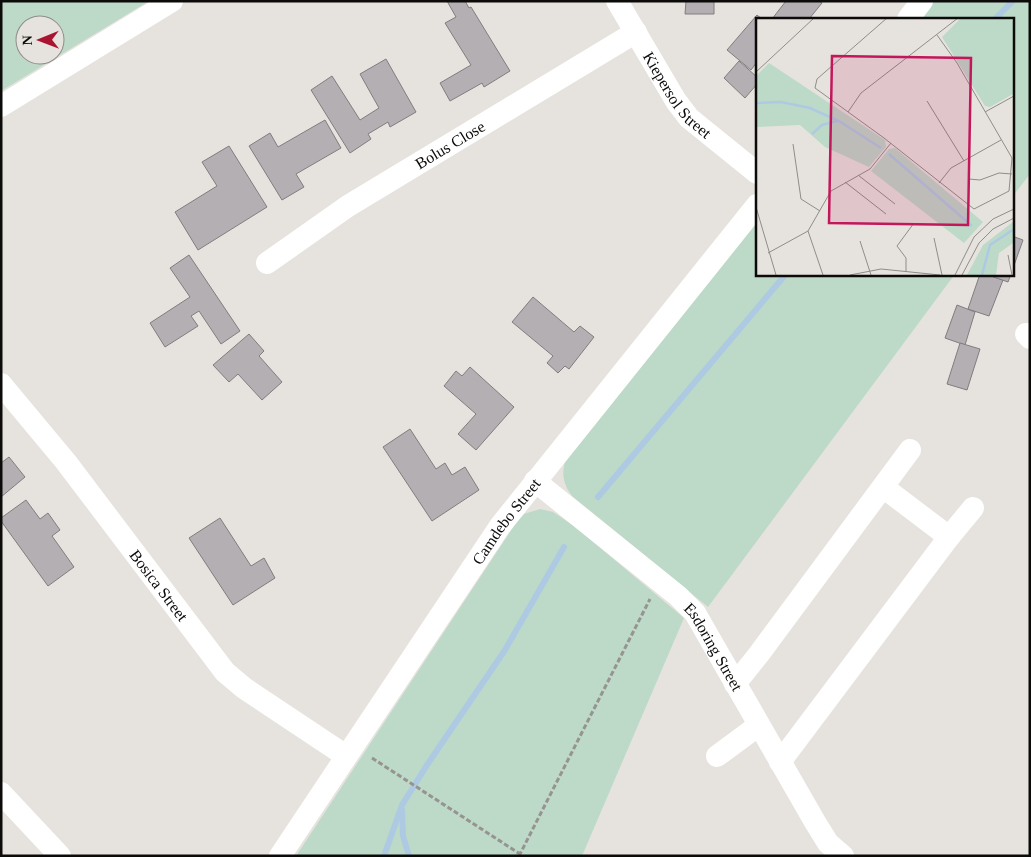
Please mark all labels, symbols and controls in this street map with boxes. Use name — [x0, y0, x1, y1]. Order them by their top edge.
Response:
north arrow — [15, 15, 65, 65]
inset map — [756, 18, 1014, 275]
text: N — [20, 35, 35, 45]
street label: Kiepersol Street — [640, 49, 715, 142]
street label: Bolus Close — [412, 118, 488, 172]
street label: Camdebo Street — [469, 475, 544, 568]
street label: Bosica Street — [126, 546, 192, 625]
street label: Esdoring Street — [681, 599, 746, 694]

